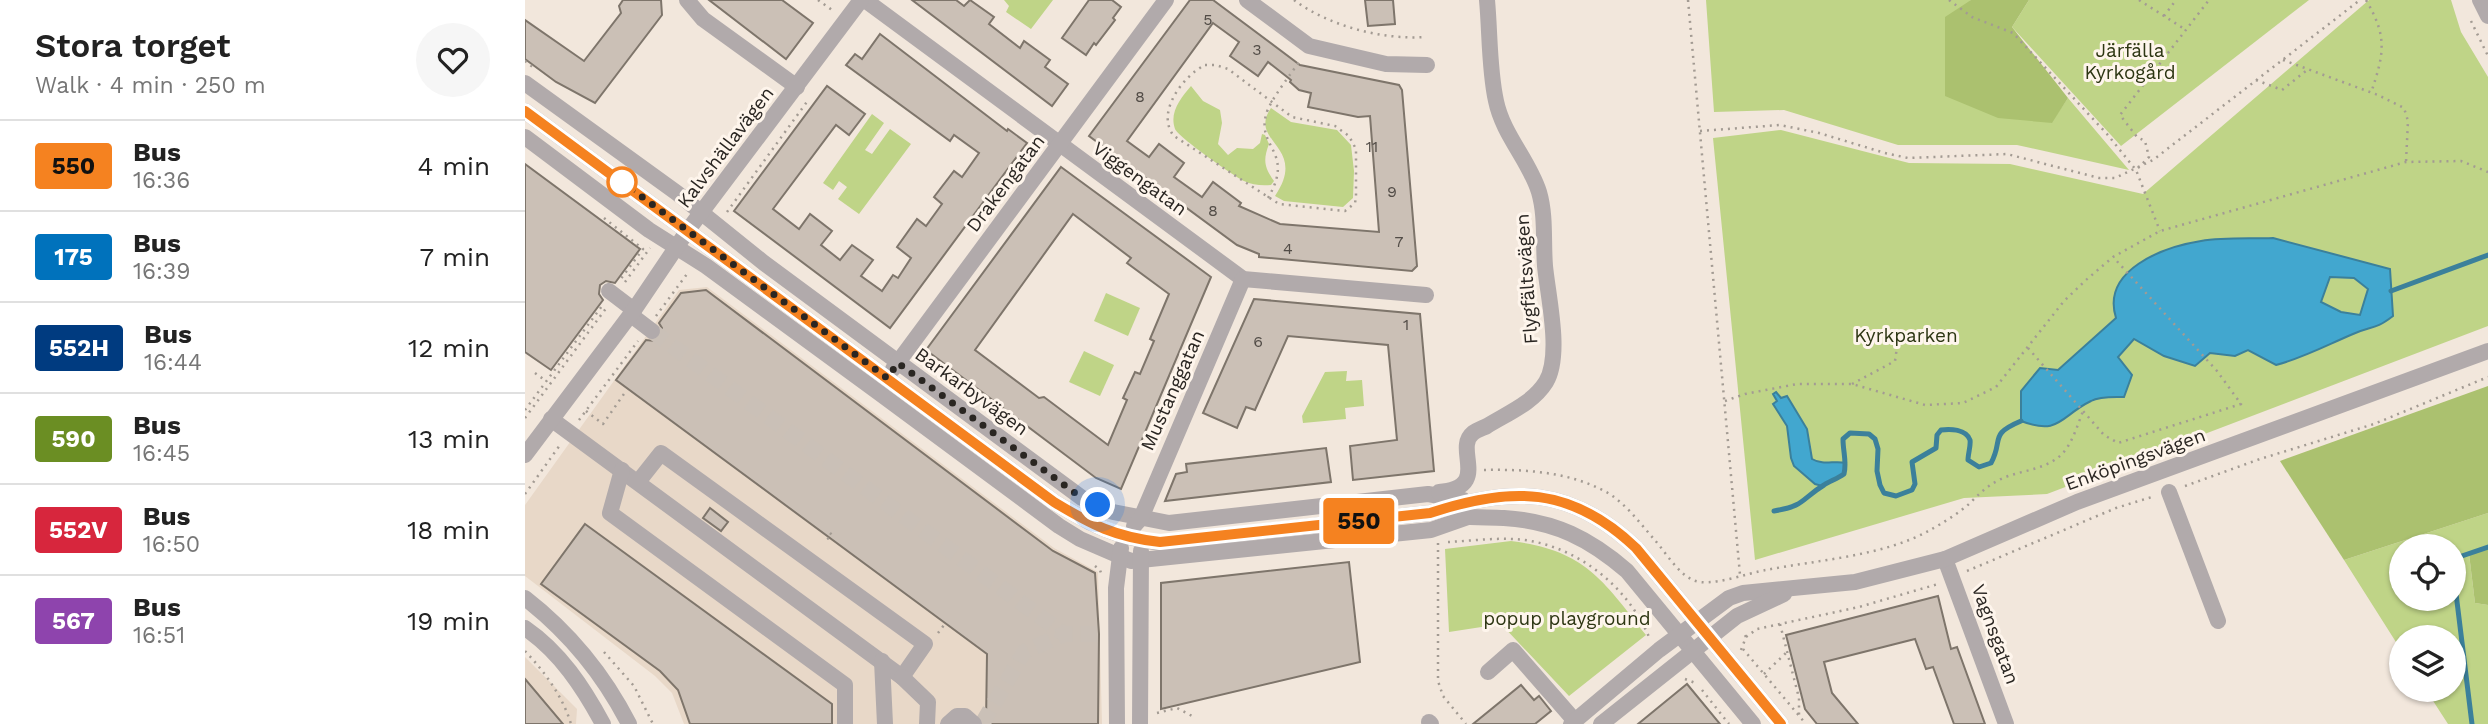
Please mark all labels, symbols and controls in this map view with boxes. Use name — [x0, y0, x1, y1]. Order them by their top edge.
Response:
house number: 5 — [1203, 10, 1213, 29]
button: heart — [416, 23, 490, 97]
text: Stora torget — [35, 26, 231, 65]
park label: Järfälla Kyrkogård — [2084, 39, 2176, 84]
house number: 3 — [1252, 40, 1262, 59]
text: Walk · 4 min · 250 m — [35, 72, 266, 99]
street label: Kalvshällavägen — [672, 82, 778, 212]
house number: 8 — [1135, 87, 1145, 106]
street label: Drakengatan — [961, 130, 1049, 237]
street label: Viggengatan — [1088, 136, 1191, 220]
text: Bus — [133, 137, 181, 167]
house number: 11 — [1366, 137, 1378, 156]
text: 4 min — [417, 151, 490, 181]
text: 550 — [52, 152, 95, 180]
text: 16:36 — [133, 167, 190, 194]
unlabelled marker — [607, 167, 637, 197]
house number: 9 — [1387, 182, 1397, 201]
house number: 8 — [1208, 201, 1218, 220]
street label: Flygfältsvägen — [1510, 213, 1543, 345]
text: Bus — [133, 228, 181, 258]
house number: 7 — [1395, 232, 1404, 251]
house number: 4 — [1283, 239, 1293, 258]
text: 7 min — [420, 242, 490, 272]
text: 175 — [54, 243, 93, 271]
text: 16:39 — [133, 258, 190, 285]
house number: 1 — [1403, 315, 1409, 334]
text: Bus — [144, 319, 192, 349]
park label: Kyrkparken — [1854, 324, 1958, 347]
street label: Mustanggatan — [1136, 326, 1209, 454]
house number: 6 — [1253, 332, 1263, 351]
text: 12 min — [408, 333, 490, 363]
text: 552H — [49, 334, 109, 362]
street label: Barkarbyvägen — [910, 343, 1033, 440]
text: 16:44 — [144, 349, 202, 376]
text: Bus — [133, 410, 181, 440]
street label: Enköpingsvägen — [2062, 423, 2208, 496]
text: 13 min — [408, 424, 490, 454]
text: 590 — [51, 425, 96, 453]
text: 16:45 — [133, 440, 190, 467]
your location — [1080, 487, 1115, 522]
line badge: 550 — [1319, 498, 1399, 544]
text: Bus — [143, 501, 190, 531]
text: 550 — [1337, 507, 1381, 535]
text: 18 min — [407, 515, 490, 545]
text: 552V — [49, 516, 108, 544]
text: 16:50 — [143, 531, 200, 558]
map controls — [2389, 534, 2466, 702]
button: locate — [2389, 534, 2466, 611]
street label: Vagnsgatan — [1967, 581, 2024, 687]
text: Bus — [133, 592, 181, 622]
text: 19 min — [407, 606, 490, 636]
text: 567 — [52, 607, 95, 635]
park label: popup playground — [1483, 607, 1651, 630]
text: 16:51 — [133, 622, 185, 649]
button: layers — [2389, 625, 2466, 702]

